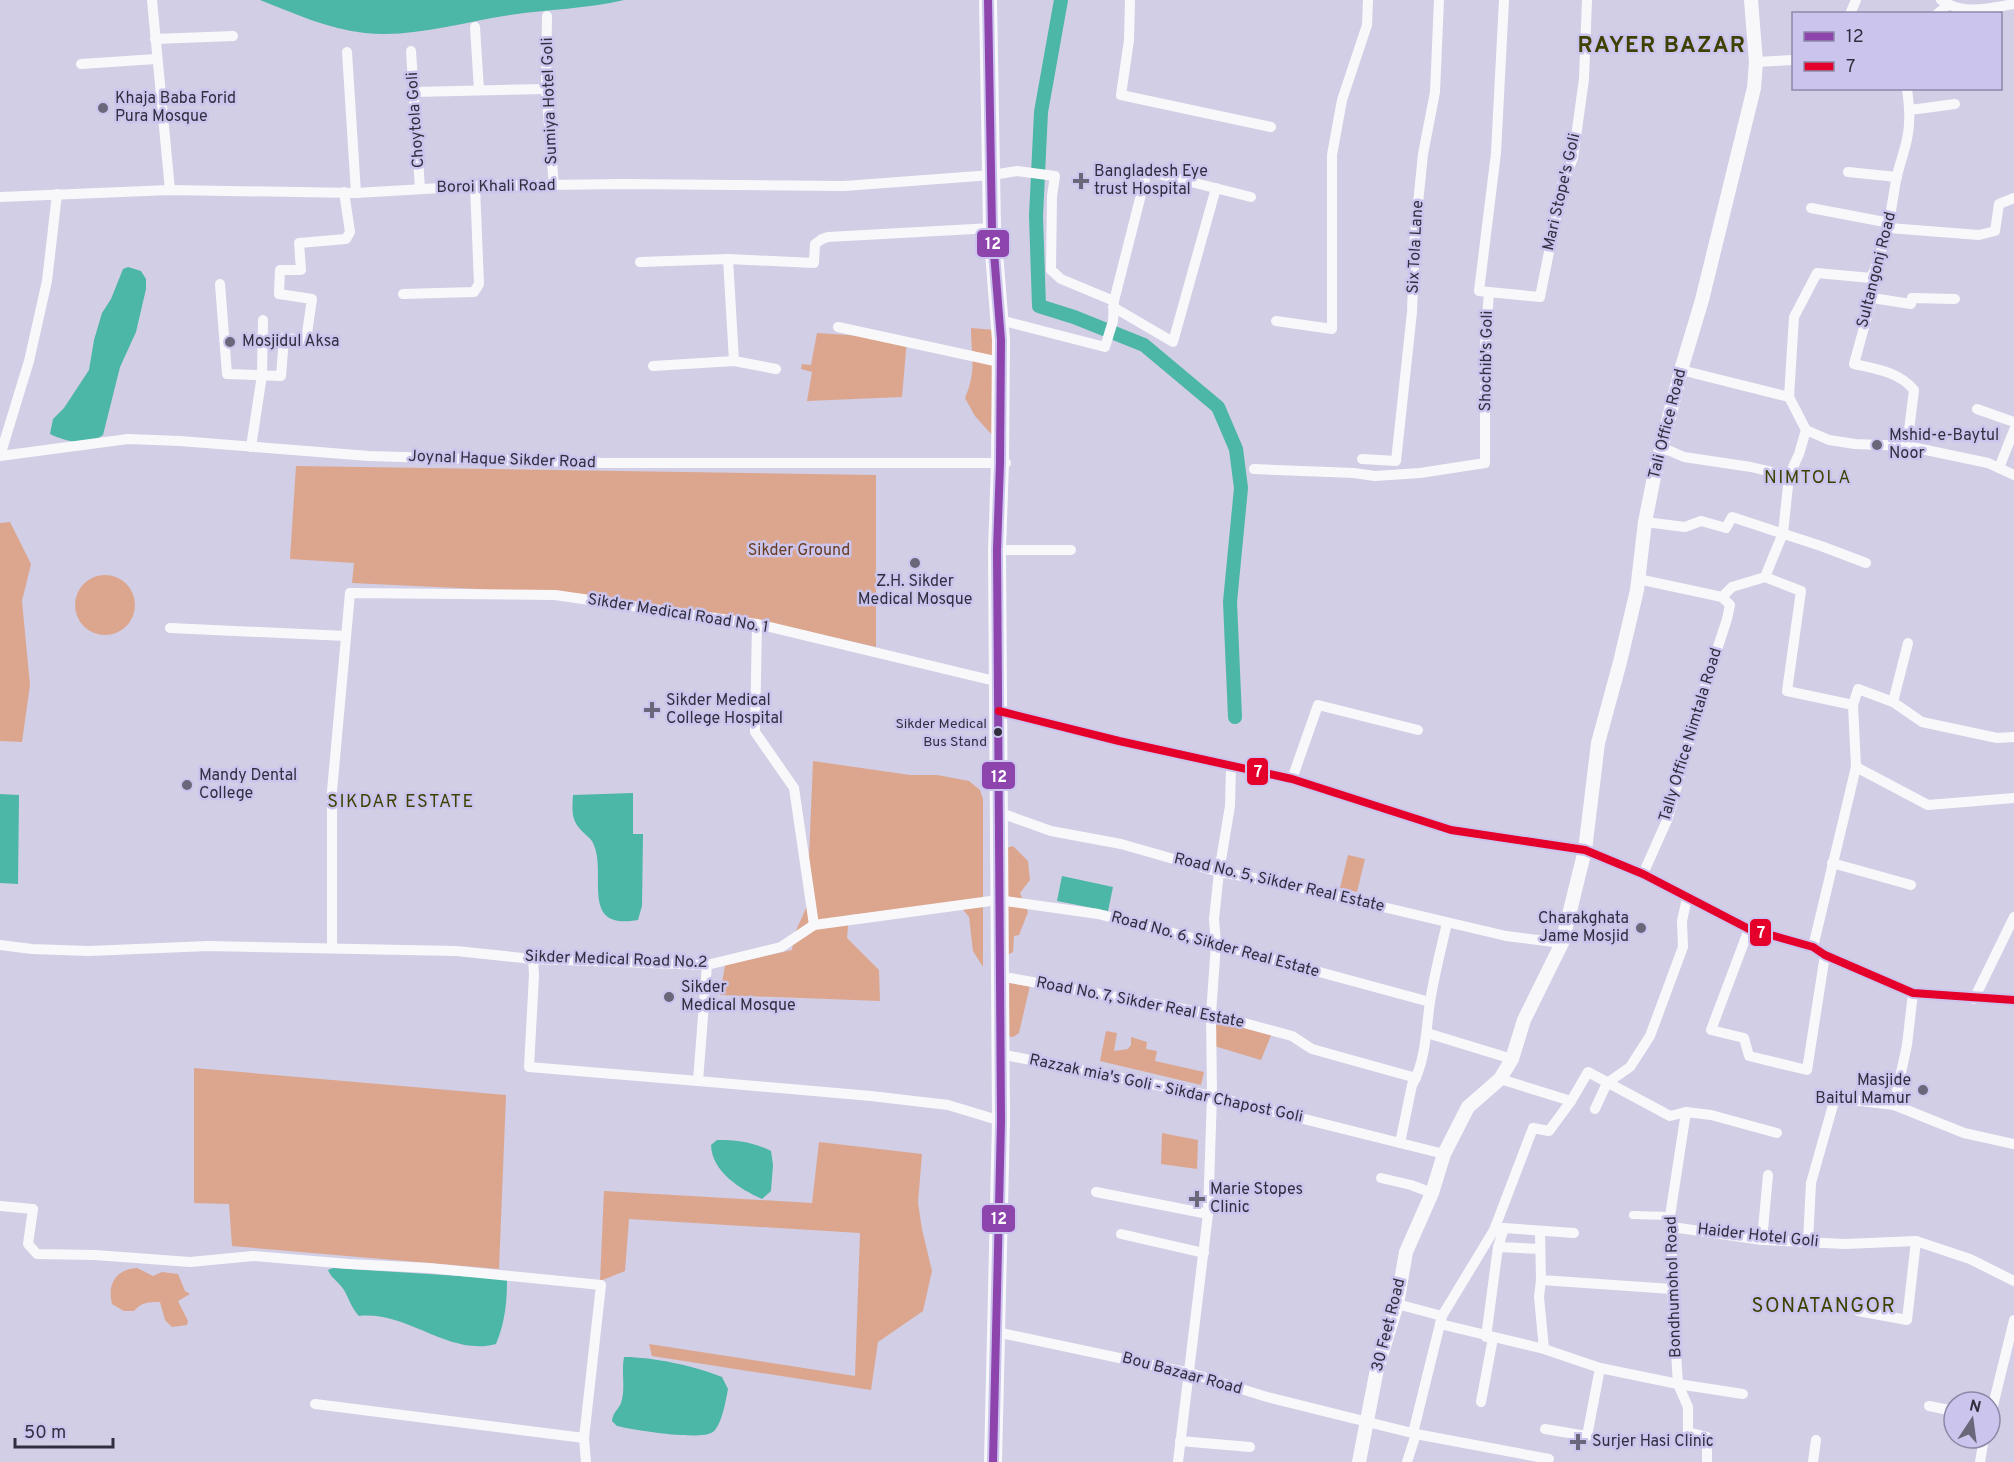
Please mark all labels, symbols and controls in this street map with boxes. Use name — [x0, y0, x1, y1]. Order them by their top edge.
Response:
legend — [1792, 12, 2002, 90]
text: 12 — [1846, 26, 1864, 49]
district label: RAYER BAZAR — [1578, 33, 1746, 60]
street label: Sumiya Hotel Goli — [538, 37, 562, 165]
text: 7 — [1846, 56, 1855, 79]
street label: Choytola Goli — [403, 71, 429, 169]
place label: Khaja Baba Forid Pura Mosque — [115, 89, 236, 127]
marker: Khaja Baba Forid Pura Mosque — [96, 101, 110, 115]
street label: Mari Stope's Goli — [1539, 131, 1585, 253]
place label: Bangladesh Eye trust Hospital — [1094, 162, 1208, 200]
marker: Bangladesh Eye trust Hospital — [1072, 172, 1090, 190]
street label: Boroi Khali Road — [436, 176, 556, 198]
street label: Six Tola Lane — [1404, 200, 1428, 294]
street label: Sultangonj Road — [1853, 210, 1901, 330]
line badge: 12 — [976, 229, 1010, 258]
text: 12 — [985, 235, 1001, 255]
street label: Shochib's Goli — [1476, 310, 1498, 412]
place label: Mosjidul Aksa — [242, 332, 339, 352]
marker: Mosjidul Aksa — [223, 335, 237, 349]
street label: Tali Office Road — [1645, 367, 1691, 481]
place label: Mshid-e-Baytul Noor — [1889, 426, 1999, 464]
marker: Mshid-e-Baytul Noor — [1870, 438, 1884, 452]
street label: Joynal Haque Sikder Road — [408, 447, 596, 473]
district label: NIMTOLA — [1764, 467, 1852, 490]
park label: Sikder Ground — [748, 541, 850, 561]
marker: Z.H. Sikder Medical Mosque — [908, 556, 922, 570]
place label: Z.H. Sikder Medical Mosque — [858, 572, 972, 610]
street label: Sikder Medical Road No. 1 — [586, 590, 770, 638]
street label: Tally Office Nimtala Road — [1655, 646, 1727, 824]
place label: Sikder Medical College Hospital — [666, 691, 783, 729]
marker: Sikder Medical College Hospital — [643, 701, 661, 719]
place label: Sikder Medical Bus Stand — [895, 716, 987, 751]
marker: Sikder Medical Bus Stand — [992, 726, 1004, 738]
line badge: 7 — [1246, 757, 1269, 786]
line badge: 12 — [981, 761, 1016, 790]
text: 7 — [1254, 763, 1262, 783]
place label: Mandy Dental College — [199, 766, 297, 804]
text: 12 — [991, 768, 1007, 788]
marker: Mandy Dental College — [180, 778, 194, 792]
district label: SIKDAR ESTATE — [327, 791, 475, 814]
street label: Road No. 5, Sikder Real Estate — [1172, 849, 1386, 917]
street label: Road No. 6, Sikder Real Estate — [1109, 908, 1321, 982]
place label: Charakghata Jame Mosjid — [1538, 909, 1629, 947]
line badge: 7 — [1749, 918, 1772, 947]
marker: Charakghata Jame Mosjid — [1634, 921, 1648, 935]
text: 7 — [1757, 924, 1765, 944]
street label: Sikder Medical Road No.2 — [524, 947, 708, 973]
street label: Road No. 7, Sikder Real Estate — [1034, 973, 1246, 1033]
place label: Sikder Medical Mosque — [681, 978, 796, 1016]
marker: Sikder Medical Mosque — [662, 990, 676, 1004]
street label: Razzak mia's Goli - Sikdar Chapost Goli — [1027, 1050, 1305, 1128]
place label: Masjide Baitul Mamur — [1815, 1071, 1911, 1109]
marker: Masjide Baitul Mamur — [1916, 1083, 1930, 1097]
place label: Marie Stopes Clinic — [1210, 1180, 1303, 1218]
marker: Marie Stopes Clinic — [1188, 1190, 1206, 1208]
line badge: 12 — [981, 1204, 1016, 1233]
text: 12 — [991, 1210, 1007, 1230]
street label: Bondhumohol Road — [1662, 1216, 1686, 1358]
street label: Haider Hotel Goli — [1696, 1220, 1820, 1252]
street label: 30 Feet Road — [1368, 1276, 1410, 1374]
district label: SONATANGOR — [1752, 1294, 1896, 1320]
street label: Bou Bazaar Road — [1120, 1348, 1244, 1400]
north arrow — [1942, 1390, 2002, 1450]
text: N — [1967, 1396, 1983, 1418]
scale bar — [15, 1411, 112, 1449]
text: 50 m — [24, 1422, 66, 1445]
place label: Surjer Hasi Clinic — [1592, 1432, 1714, 1452]
marker: Surjer Hasi Clinic — [1569, 1433, 1587, 1451]

